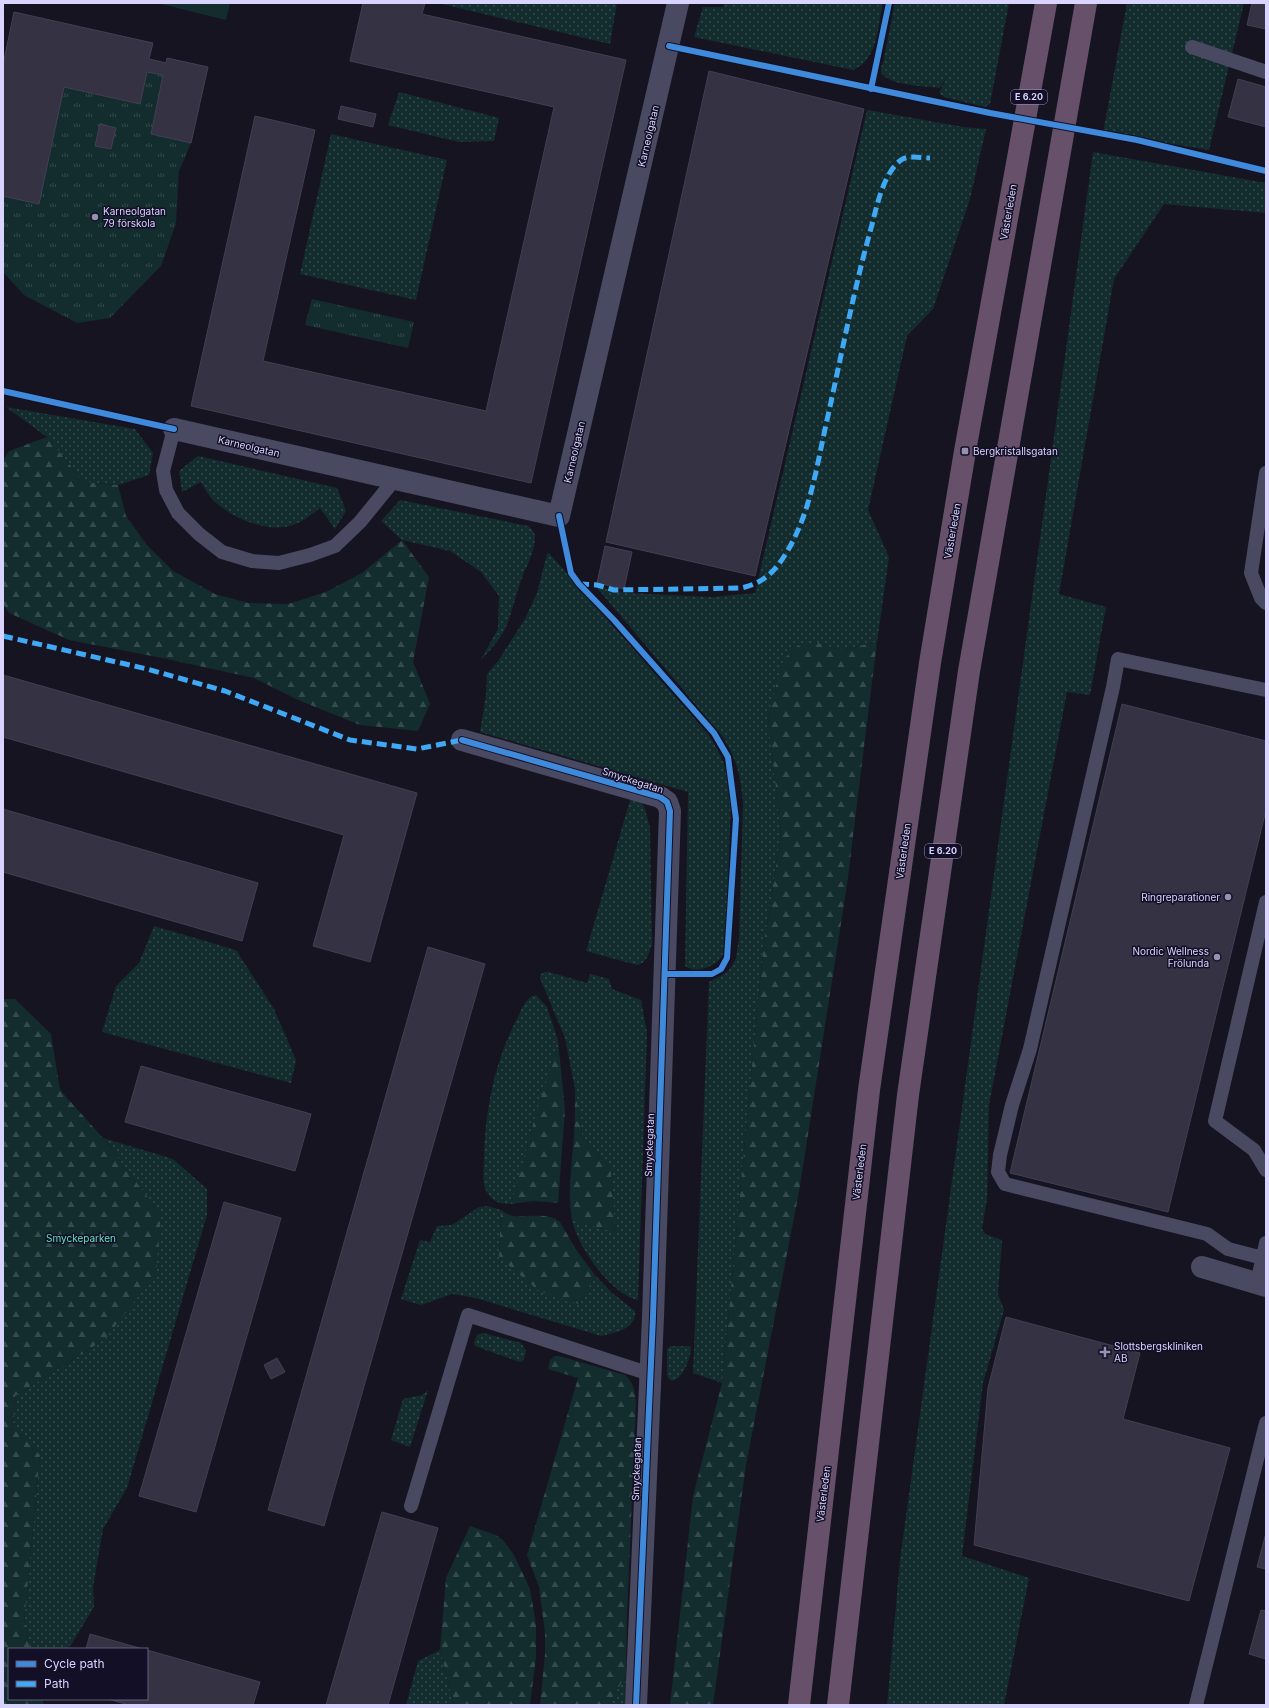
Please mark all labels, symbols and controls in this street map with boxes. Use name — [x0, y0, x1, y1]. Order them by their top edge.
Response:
road number: E 6.20 — [1011, 90, 1047, 104]
street label: Karneolgatan — [635, 104, 661, 168]
street label: Västerleden — [997, 183, 1019, 241]
place label: Karneolgatan 79 förskola — [103, 205, 166, 229]
marker: Karneolgatan 79 förskola — [90, 212, 100, 222]
street label: Karneolgatan — [561, 420, 587, 484]
street label: Karneolgatan — [217, 433, 281, 459]
place label: Bergkristallsgatan — [973, 445, 1058, 457]
marker: Bergkristallsgatan — [960, 446, 970, 456]
street label: Västerleden — [941, 502, 963, 560]
street label: Smyckegatan — [601, 764, 665, 796]
street label: Västerleden — [893, 822, 913, 880]
road number: E 6.20 — [925, 844, 961, 858]
place label: Ringreparationer — [1141, 891, 1220, 903]
marker: Ringreparationer — [1223, 892, 1233, 902]
place label: Nordic Wellness Frölunda — [1132, 945, 1209, 969]
marker: Nordic Wellness Frölunda — [1212, 952, 1222, 962]
street label: Smyckegatan — [642, 1113, 656, 1177]
street label: Västerleden — [850, 1143, 868, 1201]
park label: Smyckeparken — [46, 1232, 116, 1244]
place label: Slottsbergskliniken AB — [1114, 1340, 1203, 1364]
marker: Slottsbergskliniken AB — [1099, 1346, 1111, 1358]
street label: Smyckegatan — [629, 1437, 643, 1501]
street label: Västerleden — [814, 1465, 832, 1523]
legend — [8, 1648, 148, 1700]
text: Cycle path — [44, 1656, 105, 1671]
text: Path — [44, 1676, 69, 1691]

